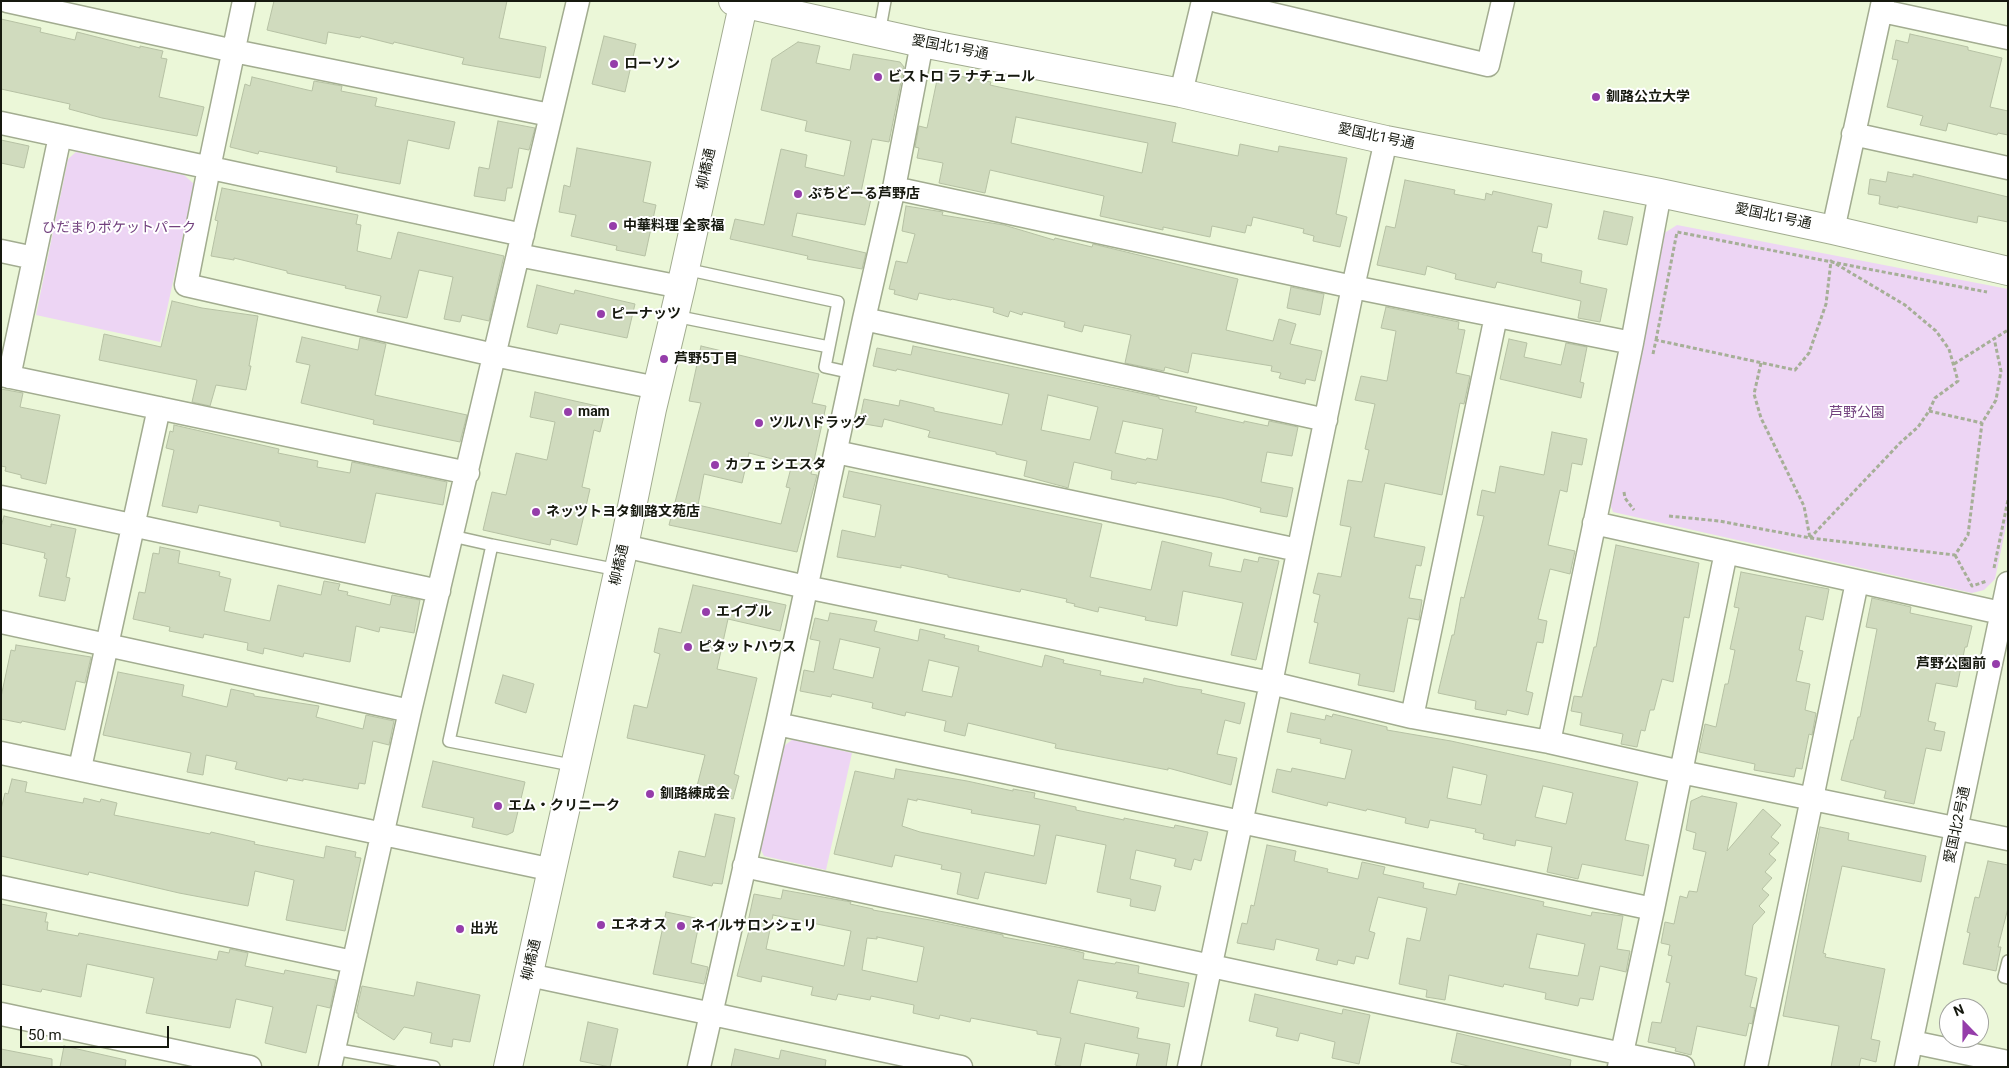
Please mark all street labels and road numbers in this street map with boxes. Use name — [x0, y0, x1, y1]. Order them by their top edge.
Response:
street label: 愛国北1号通 — [910, 32, 990, 64]
street label: 愛国北1号通 — [1336, 121, 1416, 153]
street label: 柳橋通 — [694, 147, 720, 191]
street label: 愛国北1号通 — [1733, 201, 1813, 233]
street label: 柳橋通 — [607, 543, 633, 587]
street label: 愛国北2号通 — [1942, 785, 1974, 865]
street label: 柳橋通 — [519, 938, 545, 982]

